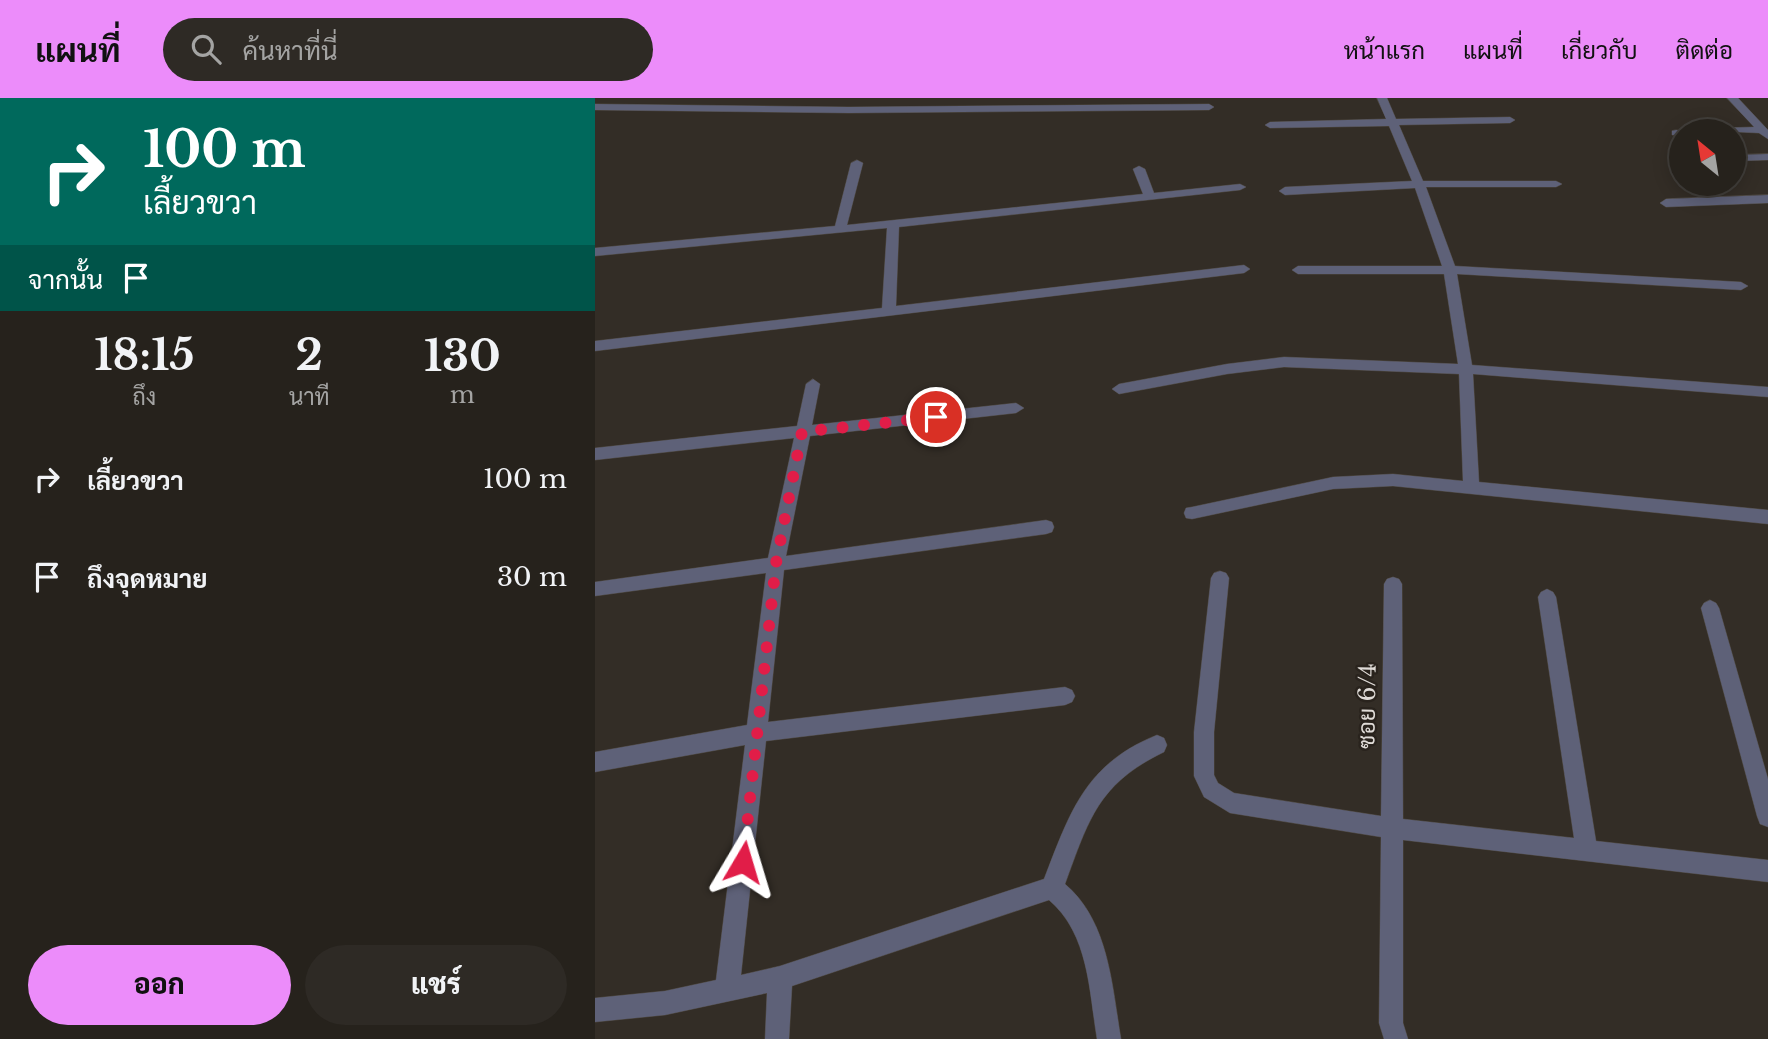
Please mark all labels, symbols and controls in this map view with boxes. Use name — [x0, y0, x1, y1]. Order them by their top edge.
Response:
search box — [163, 18, 653, 81]
text: แผนที่ — [35, 30, 121, 71]
icon: search — [187, 30, 225, 68]
text: ค้นหาที่นี่ — [243, 35, 338, 67]
text: หน้าแรก — [1344, 36, 1425, 65]
text: แผนที่ — [1463, 36, 1523, 65]
text: เกี่ยวกับ — [1561, 36, 1638, 65]
text: ติดต่อ — [1676, 36, 1733, 65]
text: 100 m — [143, 119, 306, 180]
north arrow — [1669, 119, 1747, 196]
map controls — [1669, 119, 1746, 196]
icon: right — [28, 126, 119, 217]
text: เลี้ยวขวา — [143, 183, 257, 223]
icon: arrive — [117, 259, 155, 297]
text: จากนั้น — [28, 264, 103, 296]
text: 18:15 — [94, 329, 194, 381]
text: 2 — [296, 329, 323, 381]
text: 130 — [424, 330, 501, 382]
text: m — [450, 381, 475, 409]
text: ถึง — [132, 383, 156, 411]
text: นาที — [289, 383, 330, 411]
pin — [906, 387, 966, 447]
icon: arrive — [917, 398, 955, 436]
icon: right — [28, 460, 66, 498]
text: 100 m — [483, 463, 567, 495]
text: เลี้ยวขวา — [87, 465, 184, 497]
icon: arrive — [28, 558, 66, 596]
text: 30 m — [497, 561, 567, 593]
text: ถึงจุดหมาย — [87, 563, 208, 595]
street label: ซอย 6/4 — [1352, 663, 1382, 749]
position arrow — [706, 825, 780, 899]
button: ออก — [28, 945, 291, 1025]
button: แชร์ — [305, 945, 567, 1025]

